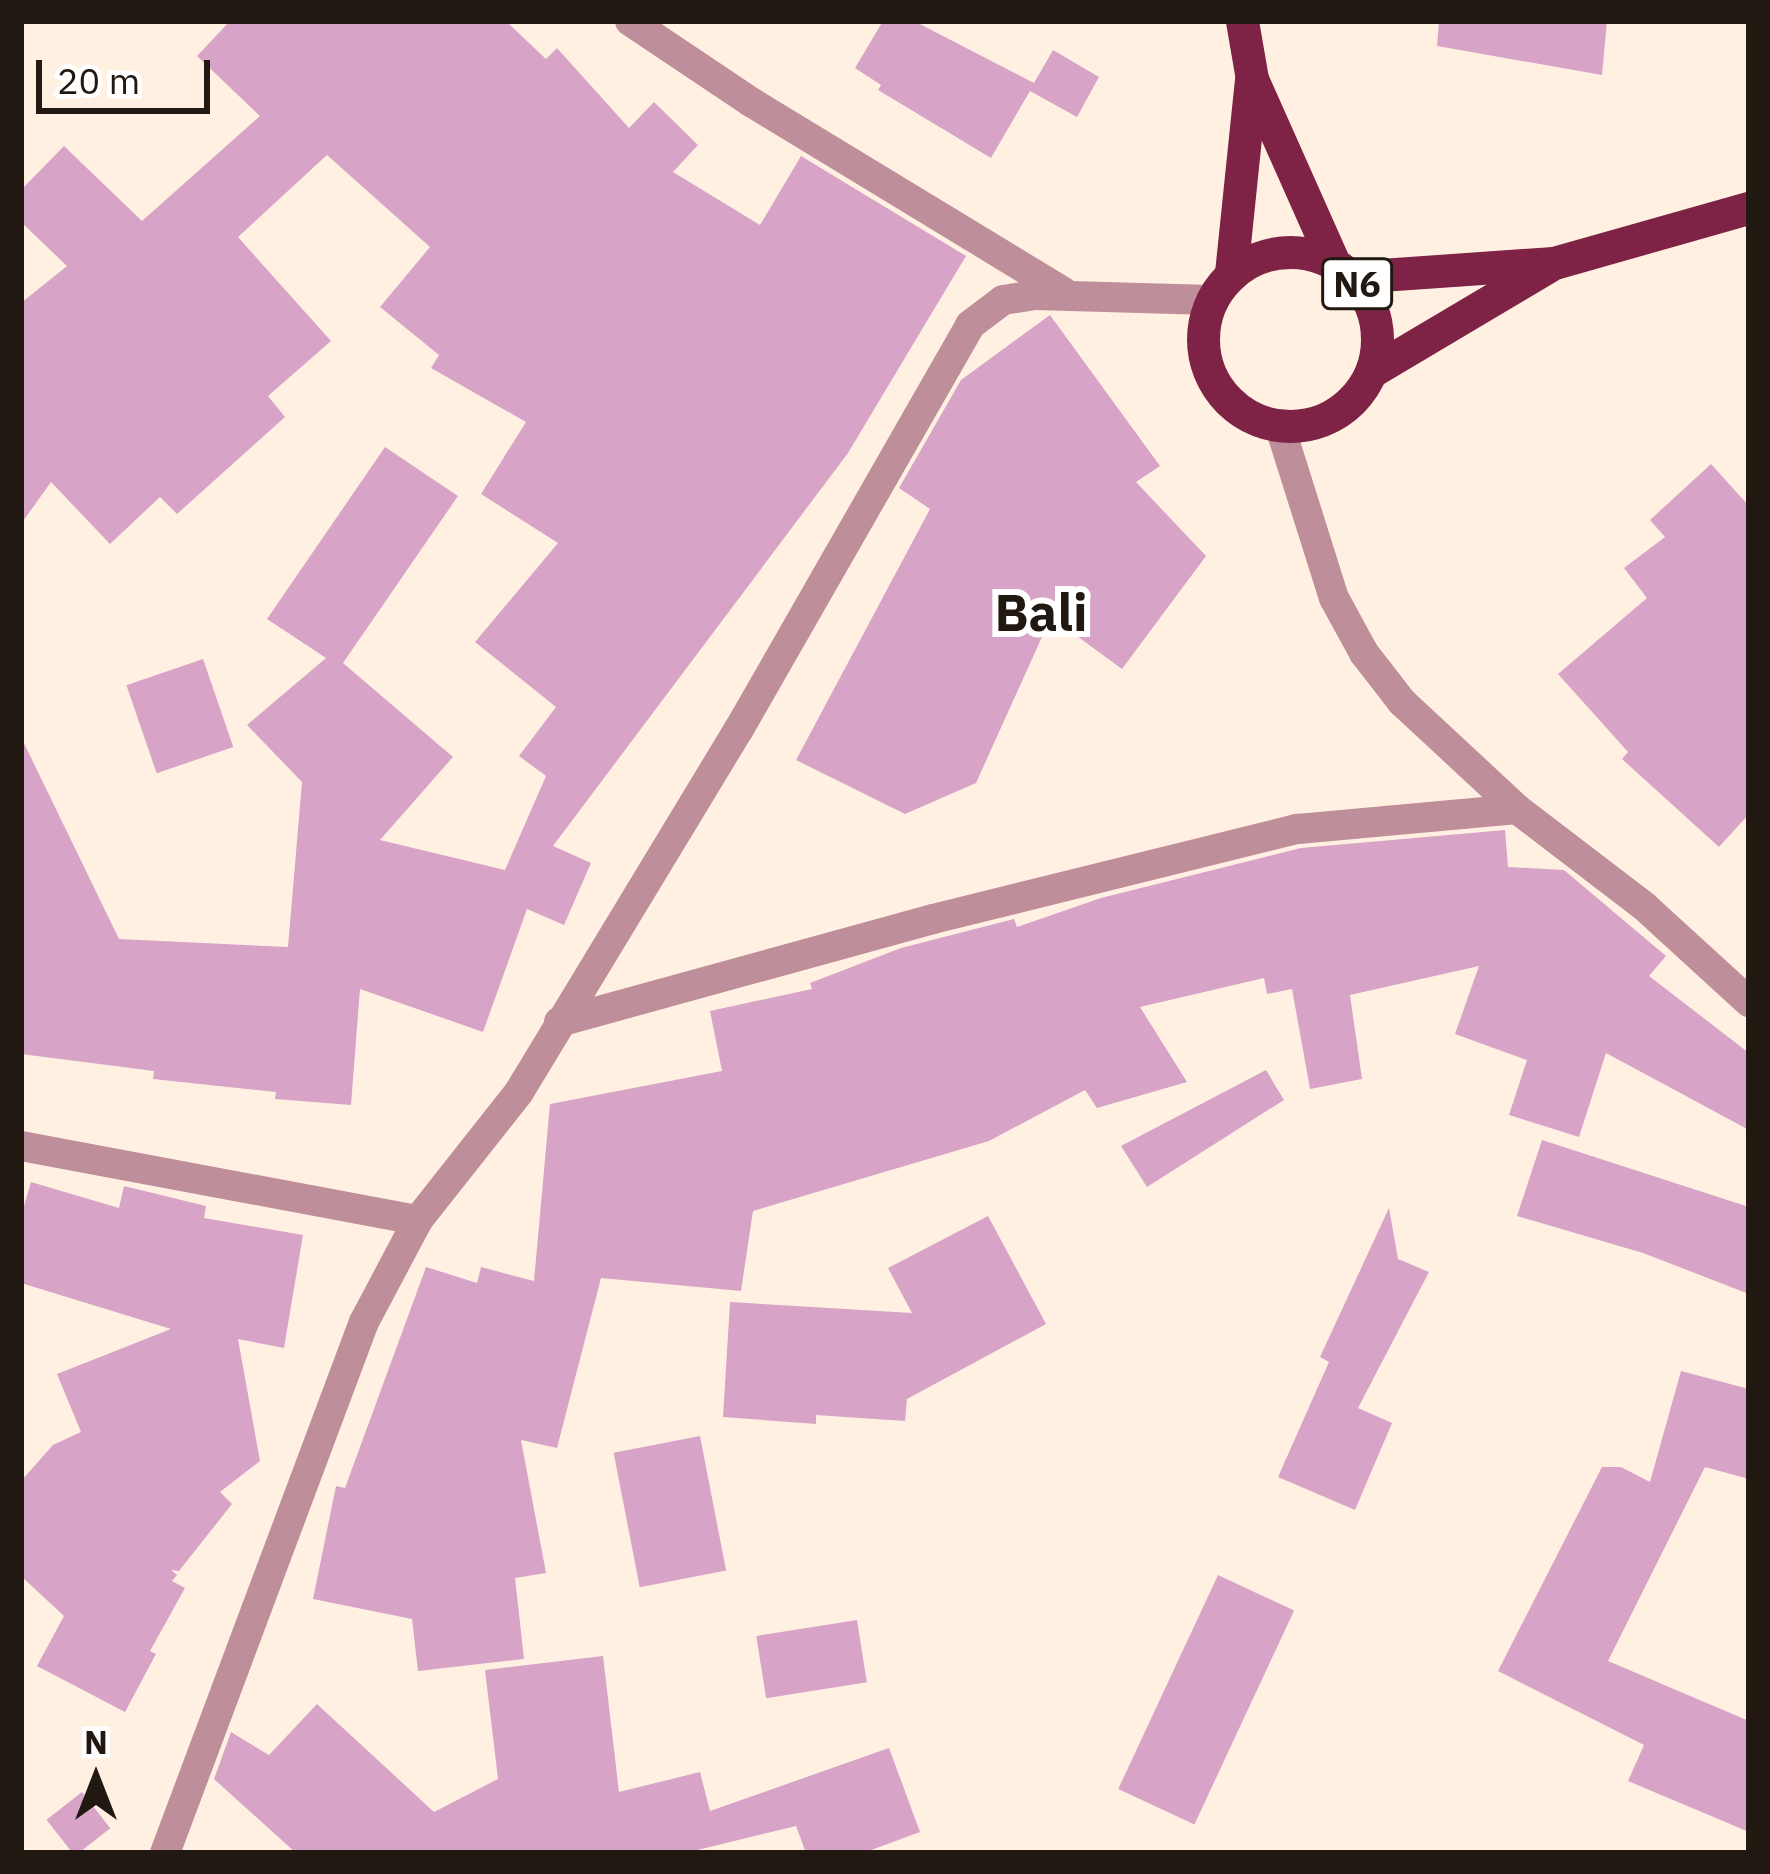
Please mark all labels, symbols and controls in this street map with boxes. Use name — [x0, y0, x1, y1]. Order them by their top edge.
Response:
scale bar — [42, 36, 216, 110]
text: 20 m — [57, 57, 140, 104]
road number: N6 — [1321, 254, 1393, 314]
district label: Bali — [994, 581, 1088, 643]
north arrow — [36, 1718, 156, 1838]
text: N — [84, 1720, 108, 1763]

